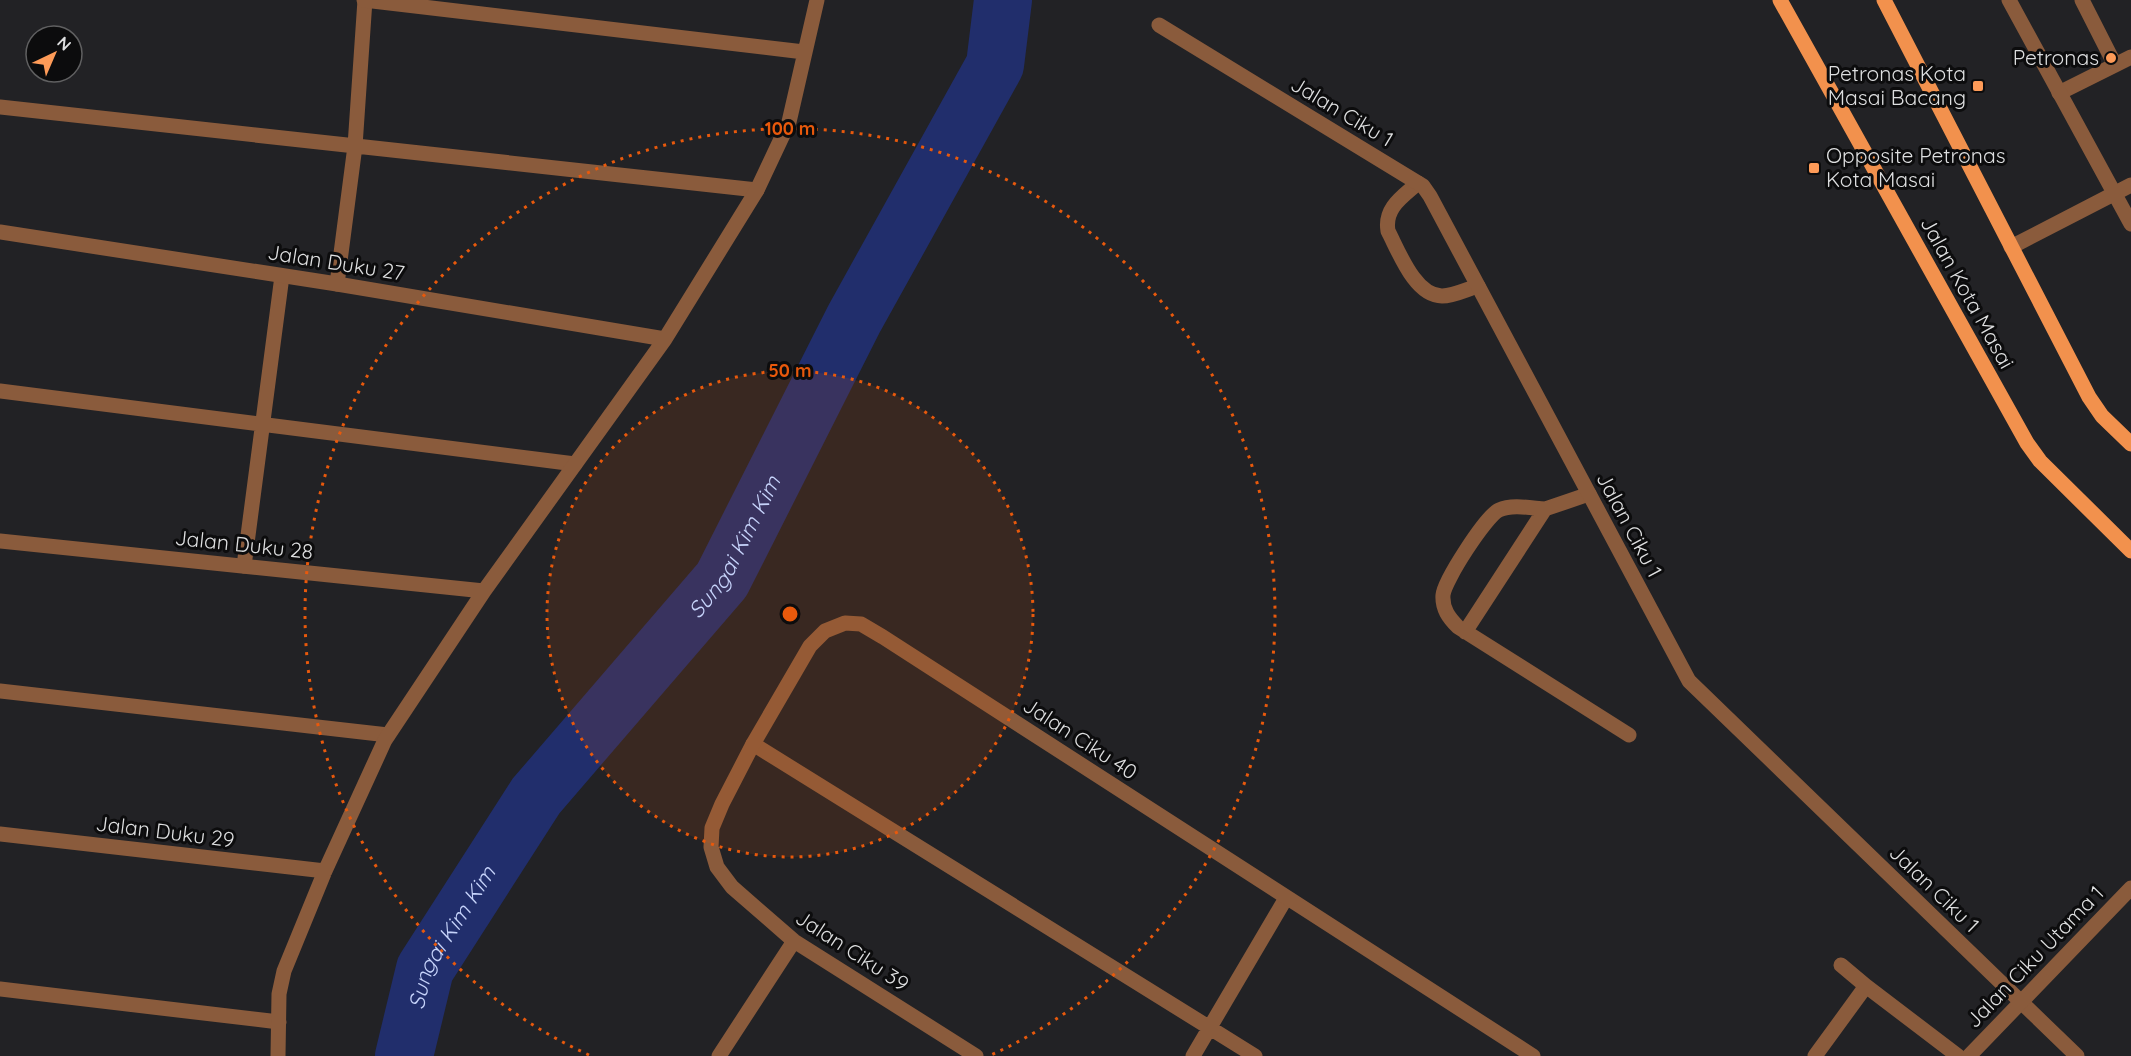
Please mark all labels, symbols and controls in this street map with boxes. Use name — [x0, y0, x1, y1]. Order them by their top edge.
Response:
north arrow — [24, 24, 84, 84]
text: N — [53, 32, 76, 54]
place label: Petronas — [2013, 44, 2099, 70]
marker: Petronas — [2104, 51, 2118, 65]
place label: Petronas Kota Masai Bacang — [1828, 60, 1966, 110]
street label: Jalan Ciku 1 — [1287, 70, 1398, 152]
marker: Petronas Kota Masai Bacang — [1971, 79, 1985, 93]
text: 100 m — [765, 117, 815, 140]
place label: Opposite Petronas Kota Masai — [1826, 142, 2006, 192]
marker: Opposite Petronas Kota Masai — [1807, 161, 1821, 175]
street label: Jalan Kota Masai — [1915, 212, 2020, 373]
street label: Jalan Duku 27 — [266, 238, 407, 286]
text: 50 m — [768, 359, 812, 382]
street label: Jalan Ciku 1 — [1591, 468, 1668, 581]
water label: Sungai Kim Kim — [682, 470, 787, 624]
street label: Jalan Duku 28 — [174, 524, 315, 564]
centre of rings — [780, 604, 800, 624]
street label: Jalan Ciku 40 — [1019, 692, 1142, 785]
street label: Jalan Duku 29 — [94, 810, 236, 852]
street label: Jalan Ciku 1 — [1884, 839, 1985, 938]
water label: Sungai Kim Kim — [402, 860, 502, 1012]
street label: Jalan Ciku Utama 1 — [1960, 880, 2109, 1033]
street label: Jalan Ciku 39 — [791, 904, 914, 996]

